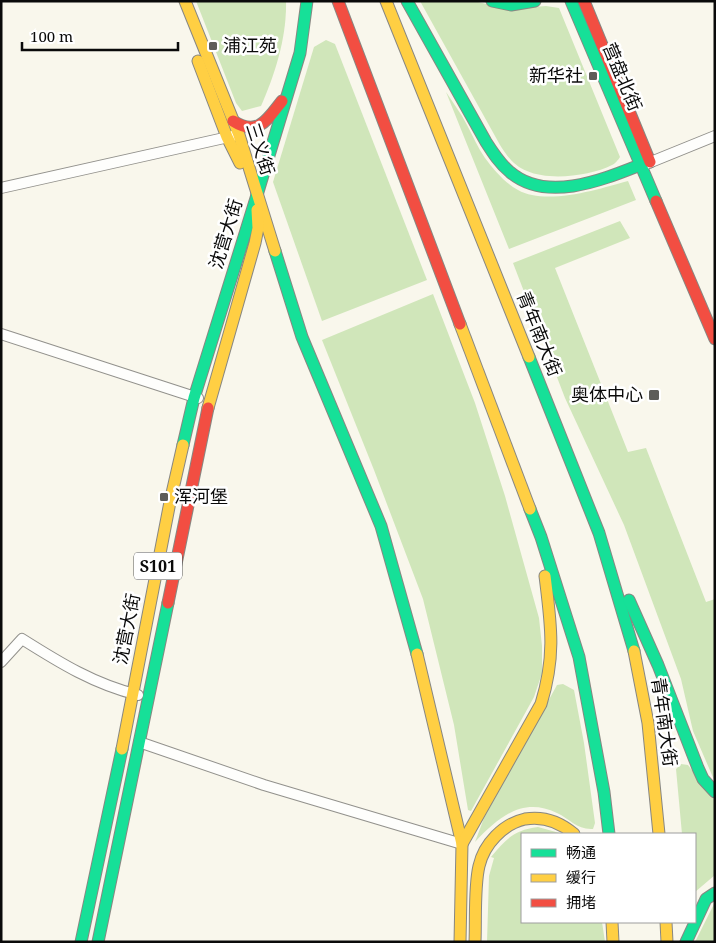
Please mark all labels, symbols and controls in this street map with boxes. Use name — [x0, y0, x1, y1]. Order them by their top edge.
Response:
scale bar — [22, 20, 179, 52]
text: 100 m — [30, 26, 73, 46]
place label: 浦江苑 — [223, 33, 277, 57]
street label: 营盘北街 — [598, 39, 648, 114]
marker: 浦江苑 — [207, 40, 219, 52]
place label: 新华社 — [529, 63, 583, 87]
marker: 新华社 — [587, 70, 599, 82]
street label: 三义街 — [241, 119, 281, 178]
street label: 沈营大街 — [203, 196, 247, 272]
street label: 青年南大街 — [512, 287, 568, 380]
place label: 奥体中心 — [571, 382, 643, 406]
marker: 奥体中心 — [647, 388, 661, 402]
place label: 浑河堡 — [174, 484, 228, 508]
marker: 浑河堡 — [158, 491, 170, 503]
road number: S101 — [134, 552, 182, 580]
street label: 沈营大街 — [107, 591, 145, 666]
street label: 青年南大街 — [647, 676, 683, 768]
legend — [521, 833, 696, 923]
text: 畅通 — [566, 842, 596, 862]
text: 缓行 — [566, 867, 596, 887]
text: 拥堵 — [566, 892, 596, 912]

